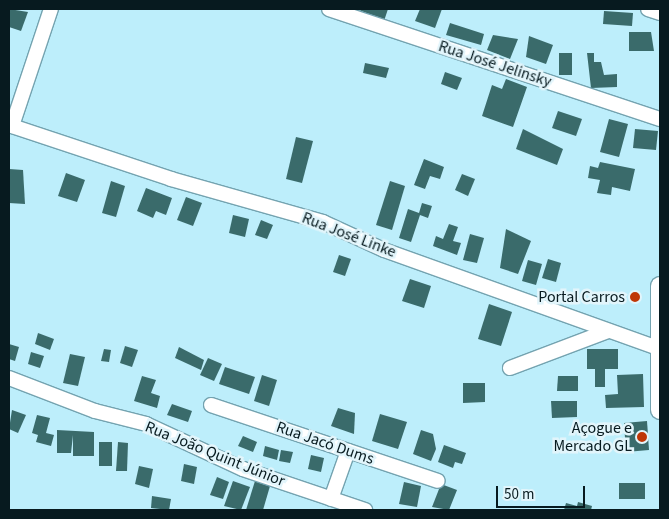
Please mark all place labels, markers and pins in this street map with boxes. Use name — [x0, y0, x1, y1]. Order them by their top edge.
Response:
place label: Portal Carros — [538, 287, 625, 307]
marker: Portal Carros — [629, 291, 641, 303]
place label: Açogue e Mercado GL — [553, 418, 632, 456]
marker: Açogue e Mercado GL — [636, 431, 648, 443]

